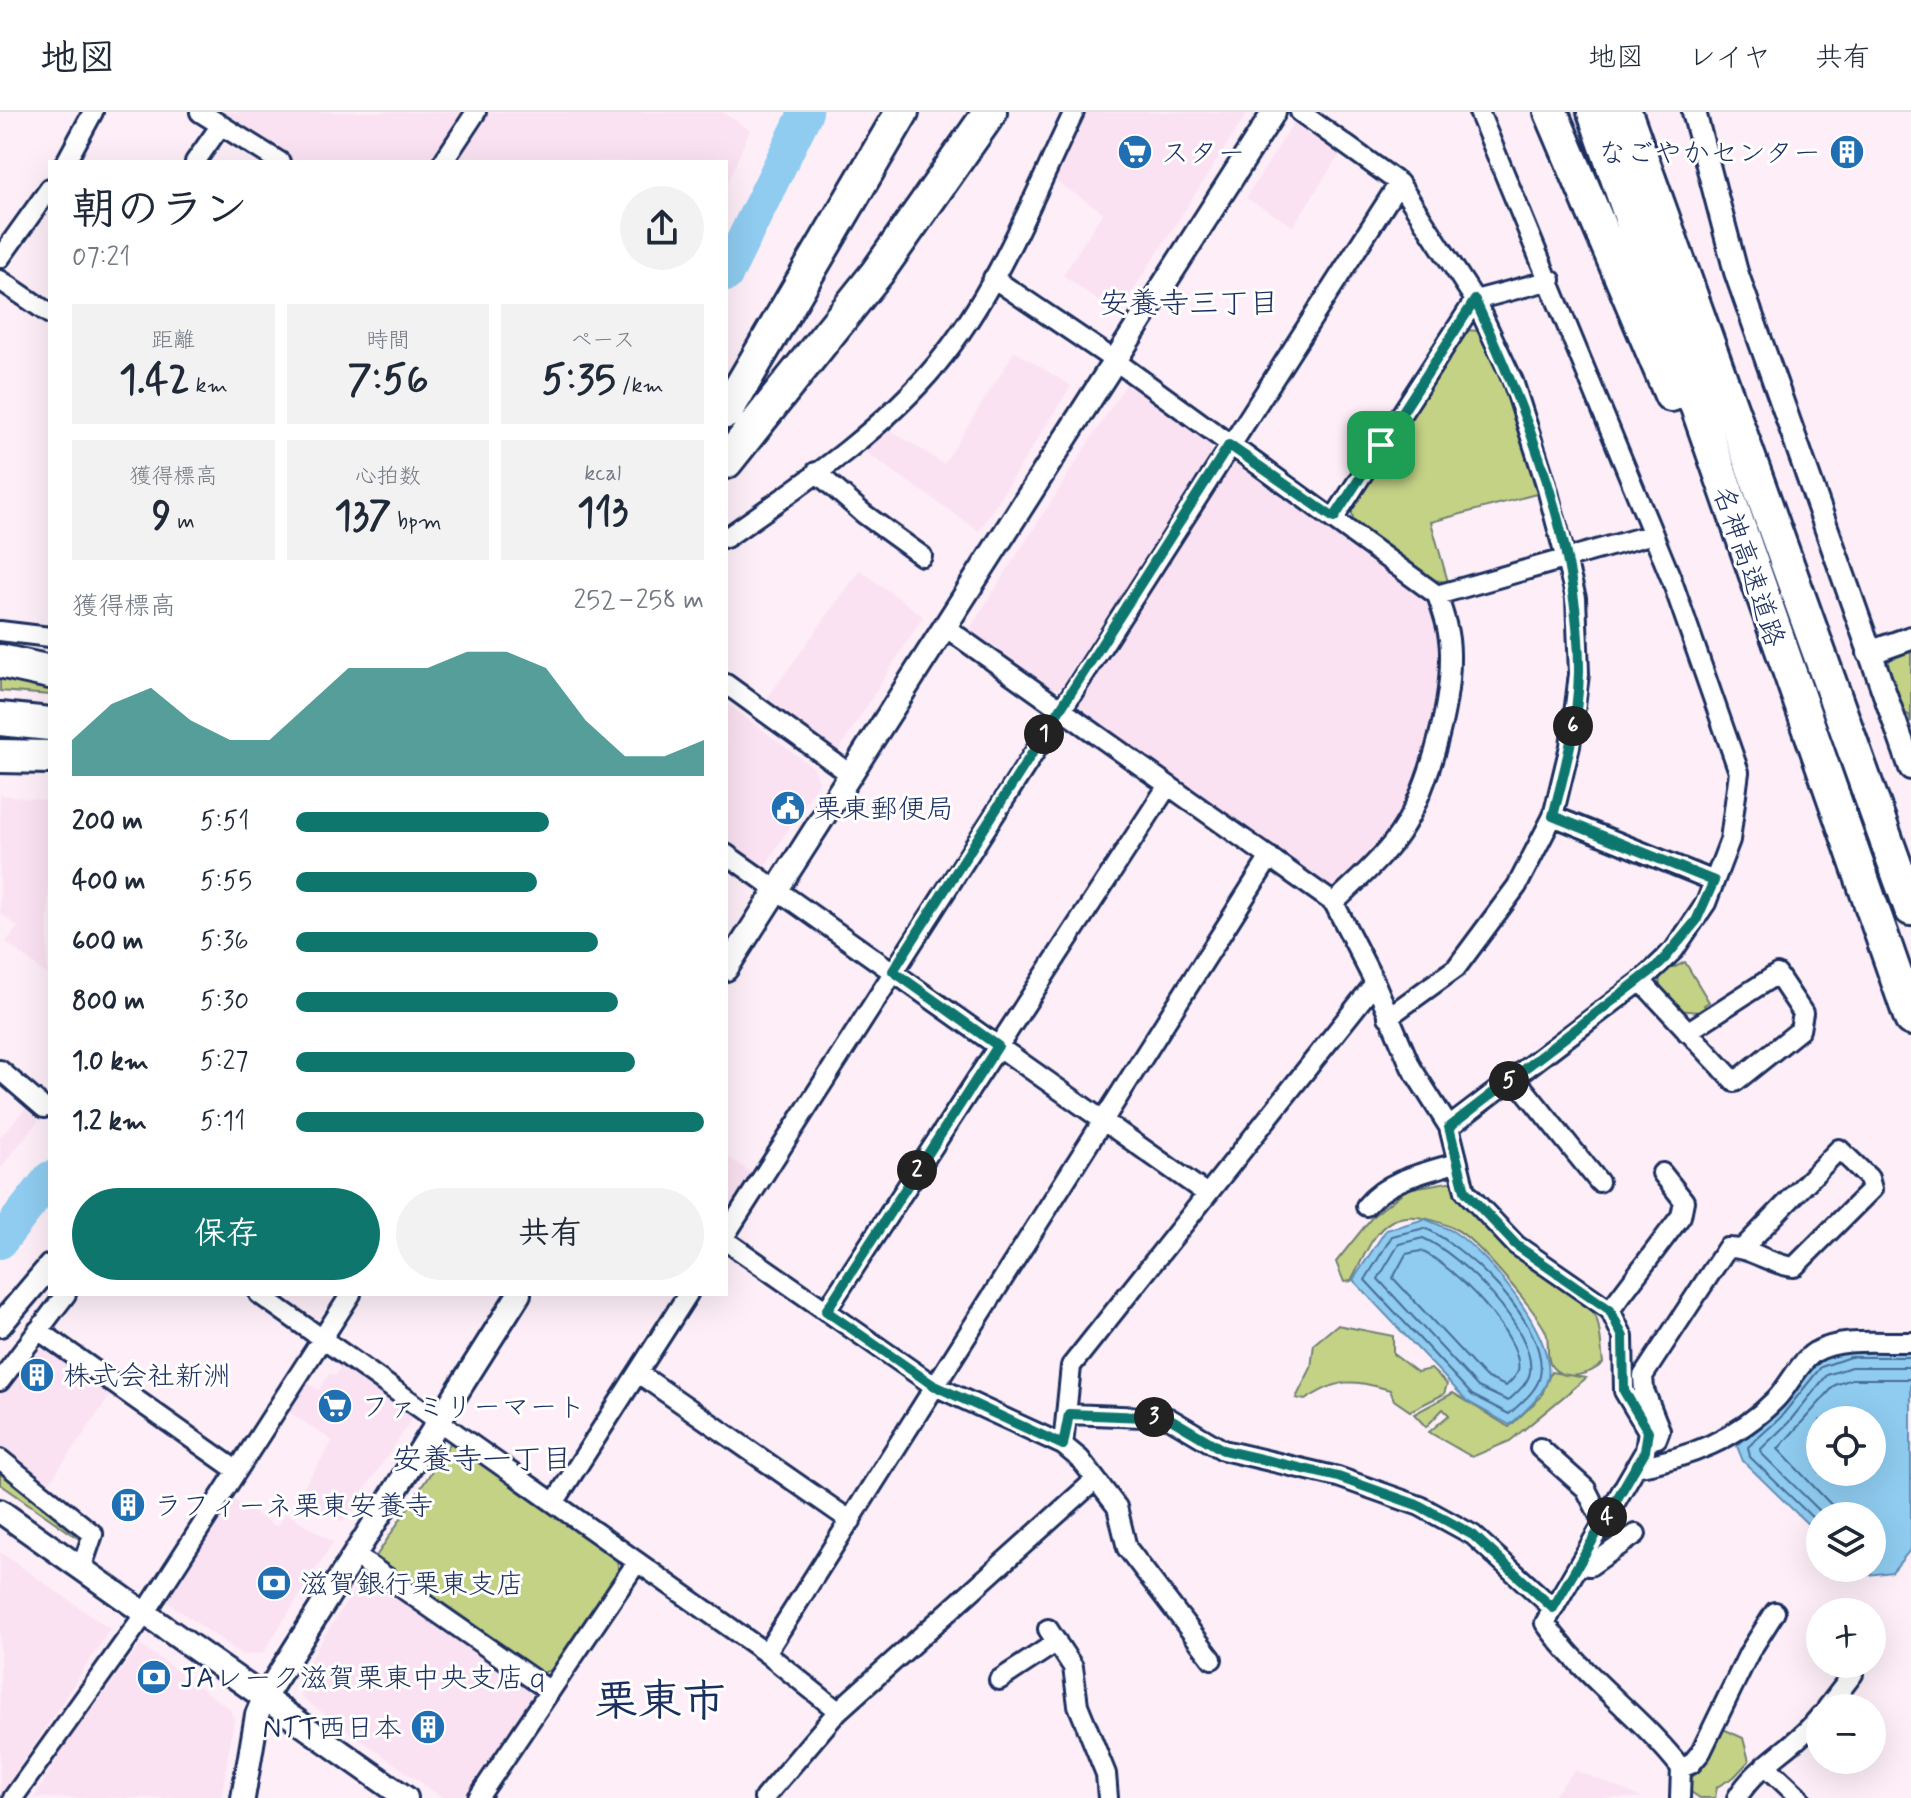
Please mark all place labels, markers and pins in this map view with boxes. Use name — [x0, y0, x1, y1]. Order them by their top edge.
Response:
supermarket icon: スター — [1116, 133, 1154, 171]
building icon: なごやかセンター — [1828, 133, 1866, 171]
place label: スター — [1161, 136, 1246, 173]
place label: なごやかセンター — [1598, 136, 1821, 173]
pin — [1347, 411, 1415, 479]
pin: 6 — [1553, 706, 1593, 746]
pin: 1 — [1024, 714, 1064, 754]
public building icon: 栗東郵便局 — [769, 789, 807, 827]
place label: 栗東郵便局 — [814, 792, 954, 829]
pin: 5 — [1489, 1061, 1529, 1101]
pin: 2 — [897, 1150, 937, 1190]
building icon: 株式会社新洲 — [18, 1356, 56, 1394]
place label: 株式会社新洲 — [63, 1359, 231, 1396]
supermarket icon: ファミリーマート — [316, 1387, 354, 1425]
place label: ファミリーマート — [361, 1390, 586, 1427]
pin: 3 — [1134, 1397, 1174, 1437]
building icon: ラフィーネ栗東安養寺 — [109, 1486, 147, 1524]
place label: ラフィーネ栗東安養寺 — [154, 1489, 433, 1526]
pin: 4 — [1587, 1497, 1627, 1537]
bank icon: 滋賀銀行栗東支店 — [255, 1564, 293, 1602]
place label: 滋賀銀行栗東支店 — [300, 1567, 524, 1604]
bank icon: JAレーク滋賀栗東中央支店ｑ — [135, 1658, 173, 1696]
place label: JAレーク滋賀栗東中央支店ｑ — [180, 1661, 552, 1698]
building icon: NTT西日本 — [409, 1708, 447, 1746]
place label: NTT西日本 — [263, 1711, 402, 1748]

